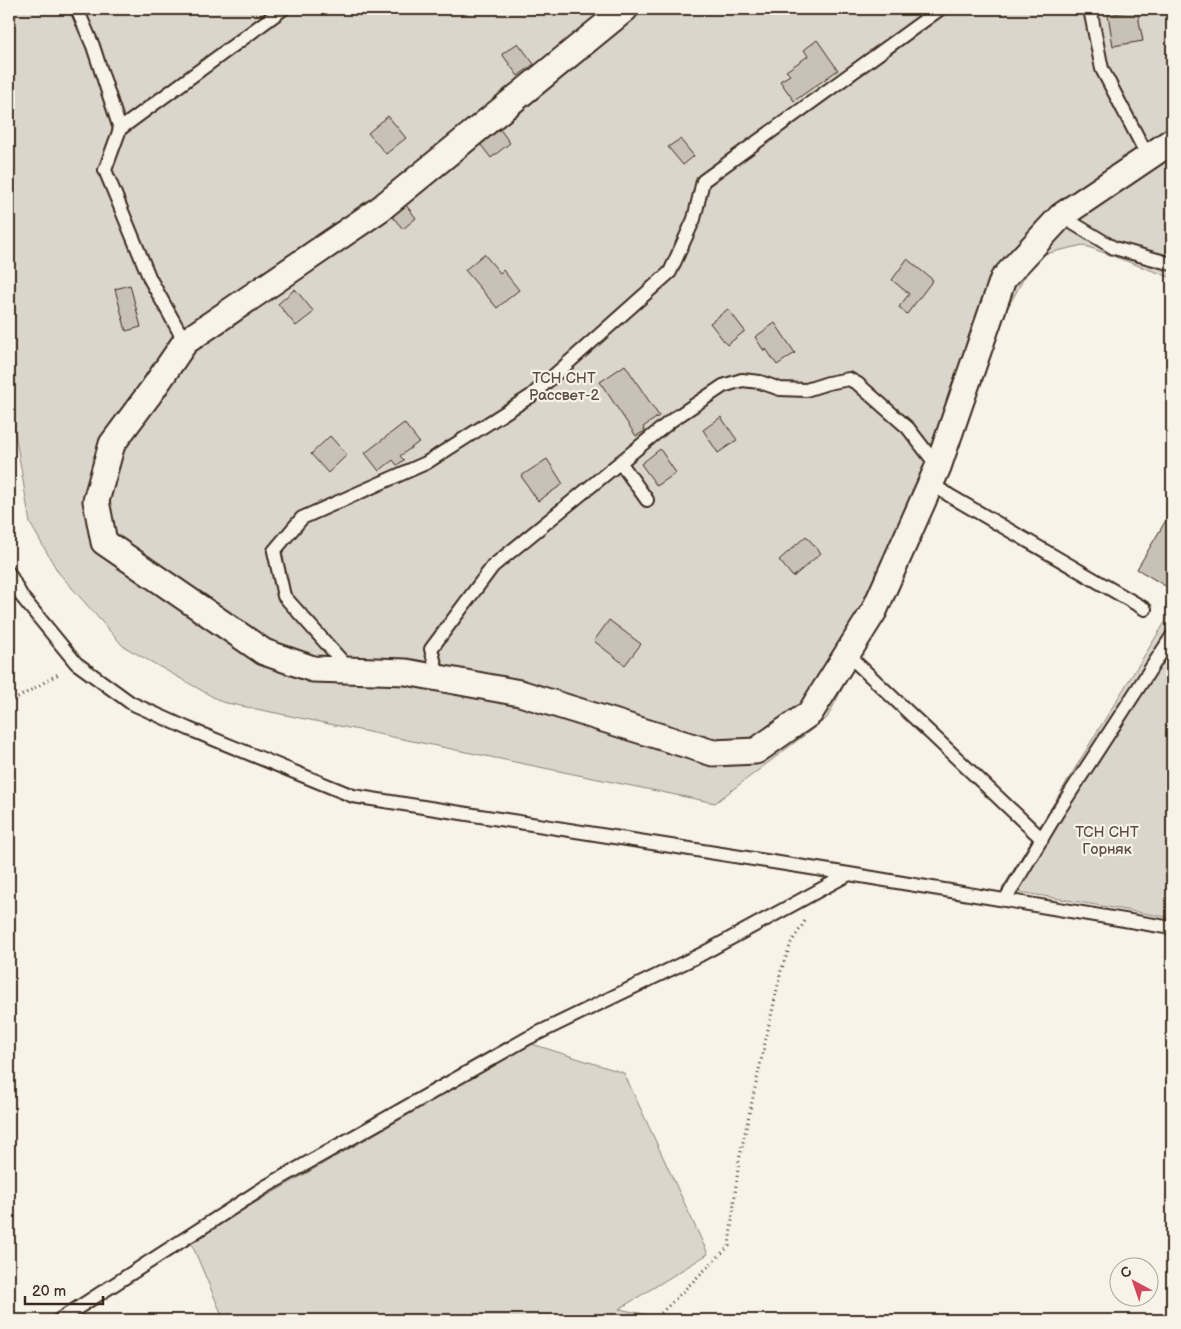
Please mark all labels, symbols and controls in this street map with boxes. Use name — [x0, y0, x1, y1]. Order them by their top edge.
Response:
park label: ТСН СНТ Рассвет-2 — [529, 369, 599, 405]
park label: ТСН СНТ Горняк — [1075, 823, 1139, 859]
north arrow — [1108, 1256, 1158, 1306]
text: С — [1117, 1263, 1135, 1282]
scale bar — [25, 1274, 102, 1306]
text: 20 m — [32, 1282, 66, 1301]

